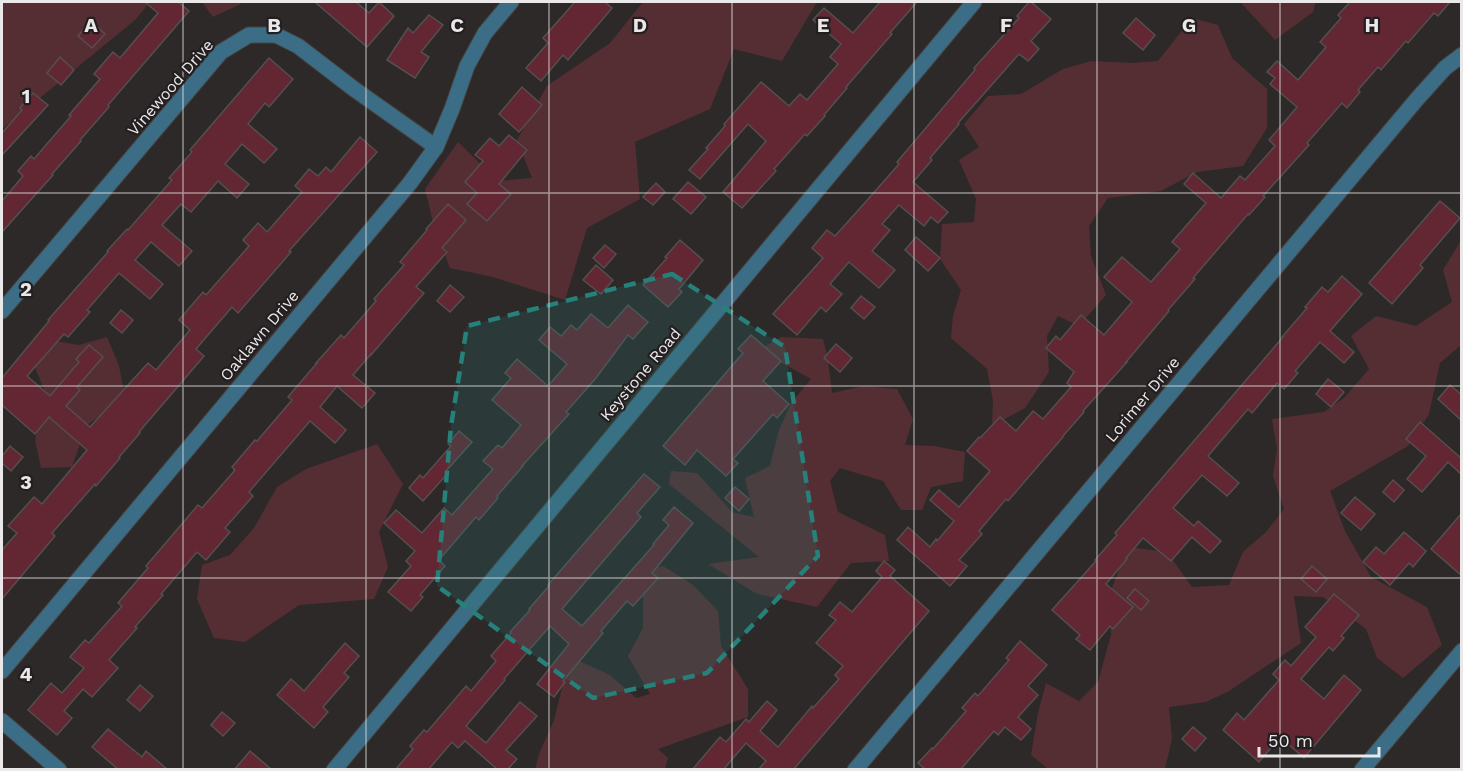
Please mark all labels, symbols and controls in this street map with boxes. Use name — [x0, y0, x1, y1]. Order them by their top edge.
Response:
text: A — [84, 13, 98, 37]
text: B — [267, 13, 281, 37]
text: C — [450, 13, 464, 37]
text: D — [633, 13, 647, 37]
text: E — [817, 13, 829, 37]
text: F — [1000, 13, 1012, 37]
text: G — [1182, 13, 1196, 37]
text: H — [1365, 13, 1379, 37]
street label: Vinewood Drive — [123, 35, 217, 139]
text: 1 — [22, 84, 30, 108]
text: 2 — [20, 277, 32, 301]
street label: Oaklawn Drive — [216, 286, 303, 384]
street label: Keystone Road — [596, 324, 685, 425]
street label: Lorimer Drive — [1101, 353, 1184, 446]
text: 3 — [20, 470, 32, 494]
text: 4 — [20, 662, 33, 686]
scale bar — [1259, 720, 1379, 758]
text: 50 m — [1268, 730, 1313, 751]

